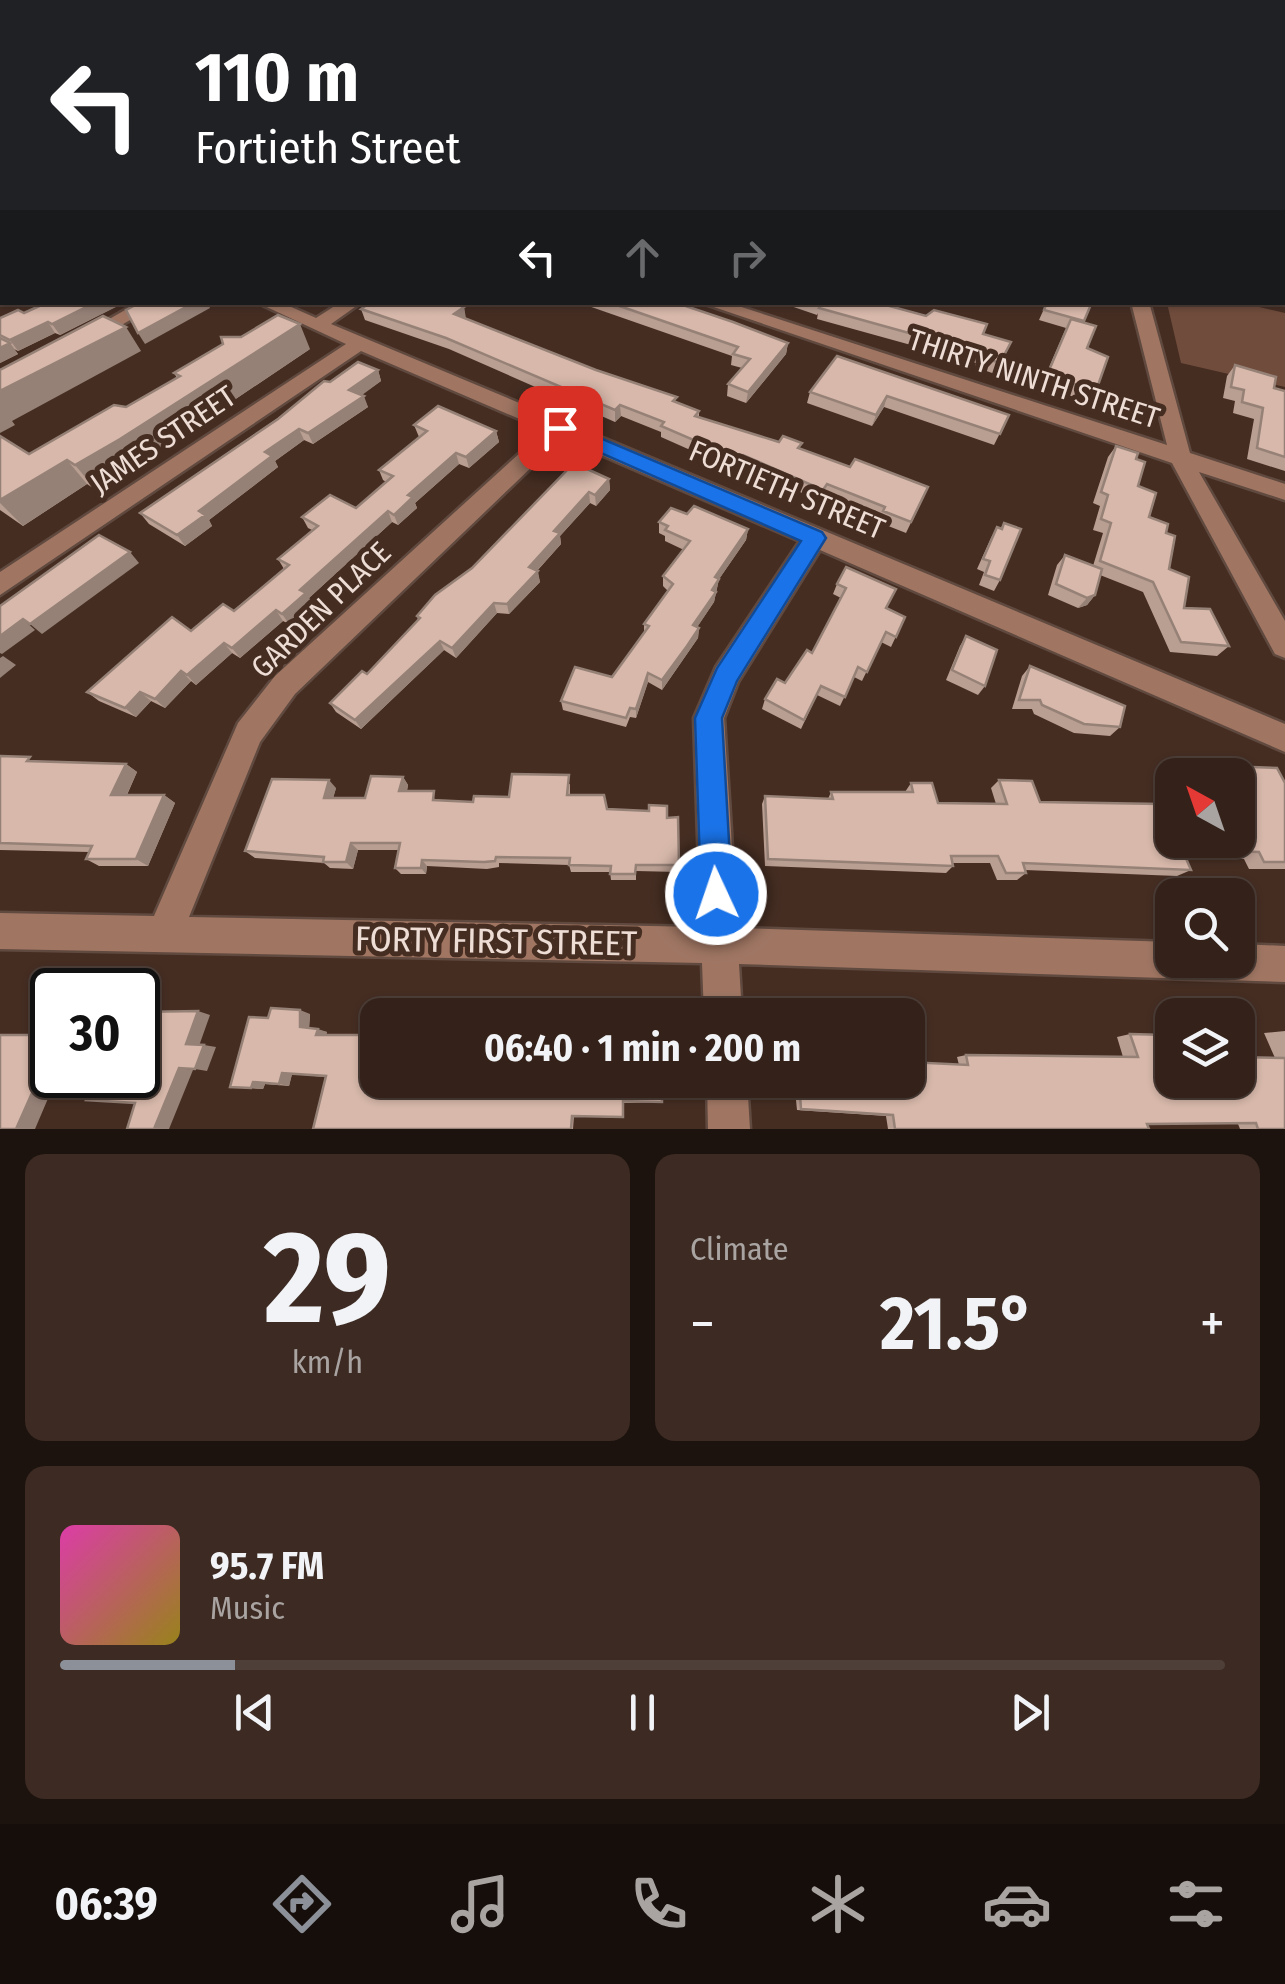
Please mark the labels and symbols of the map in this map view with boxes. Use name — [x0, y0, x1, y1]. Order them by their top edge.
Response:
street label: THIRTY NINTH STREET — [904, 321, 1164, 437]
street label: JAMES STREET — [84, 378, 243, 502]
pin — [518, 386, 603, 471]
street label: FORTIETH STREET — [684, 433, 890, 547]
street label: GARDEN PLACE — [244, 535, 398, 685]
north arrow — [1155, 758, 1255, 858]
position arrow — [664, 842, 768, 946]
street label: FORTY FIRST STREET — [355, 918, 638, 964]
speed limit sign: 30 — [30, 968, 160, 1098]

